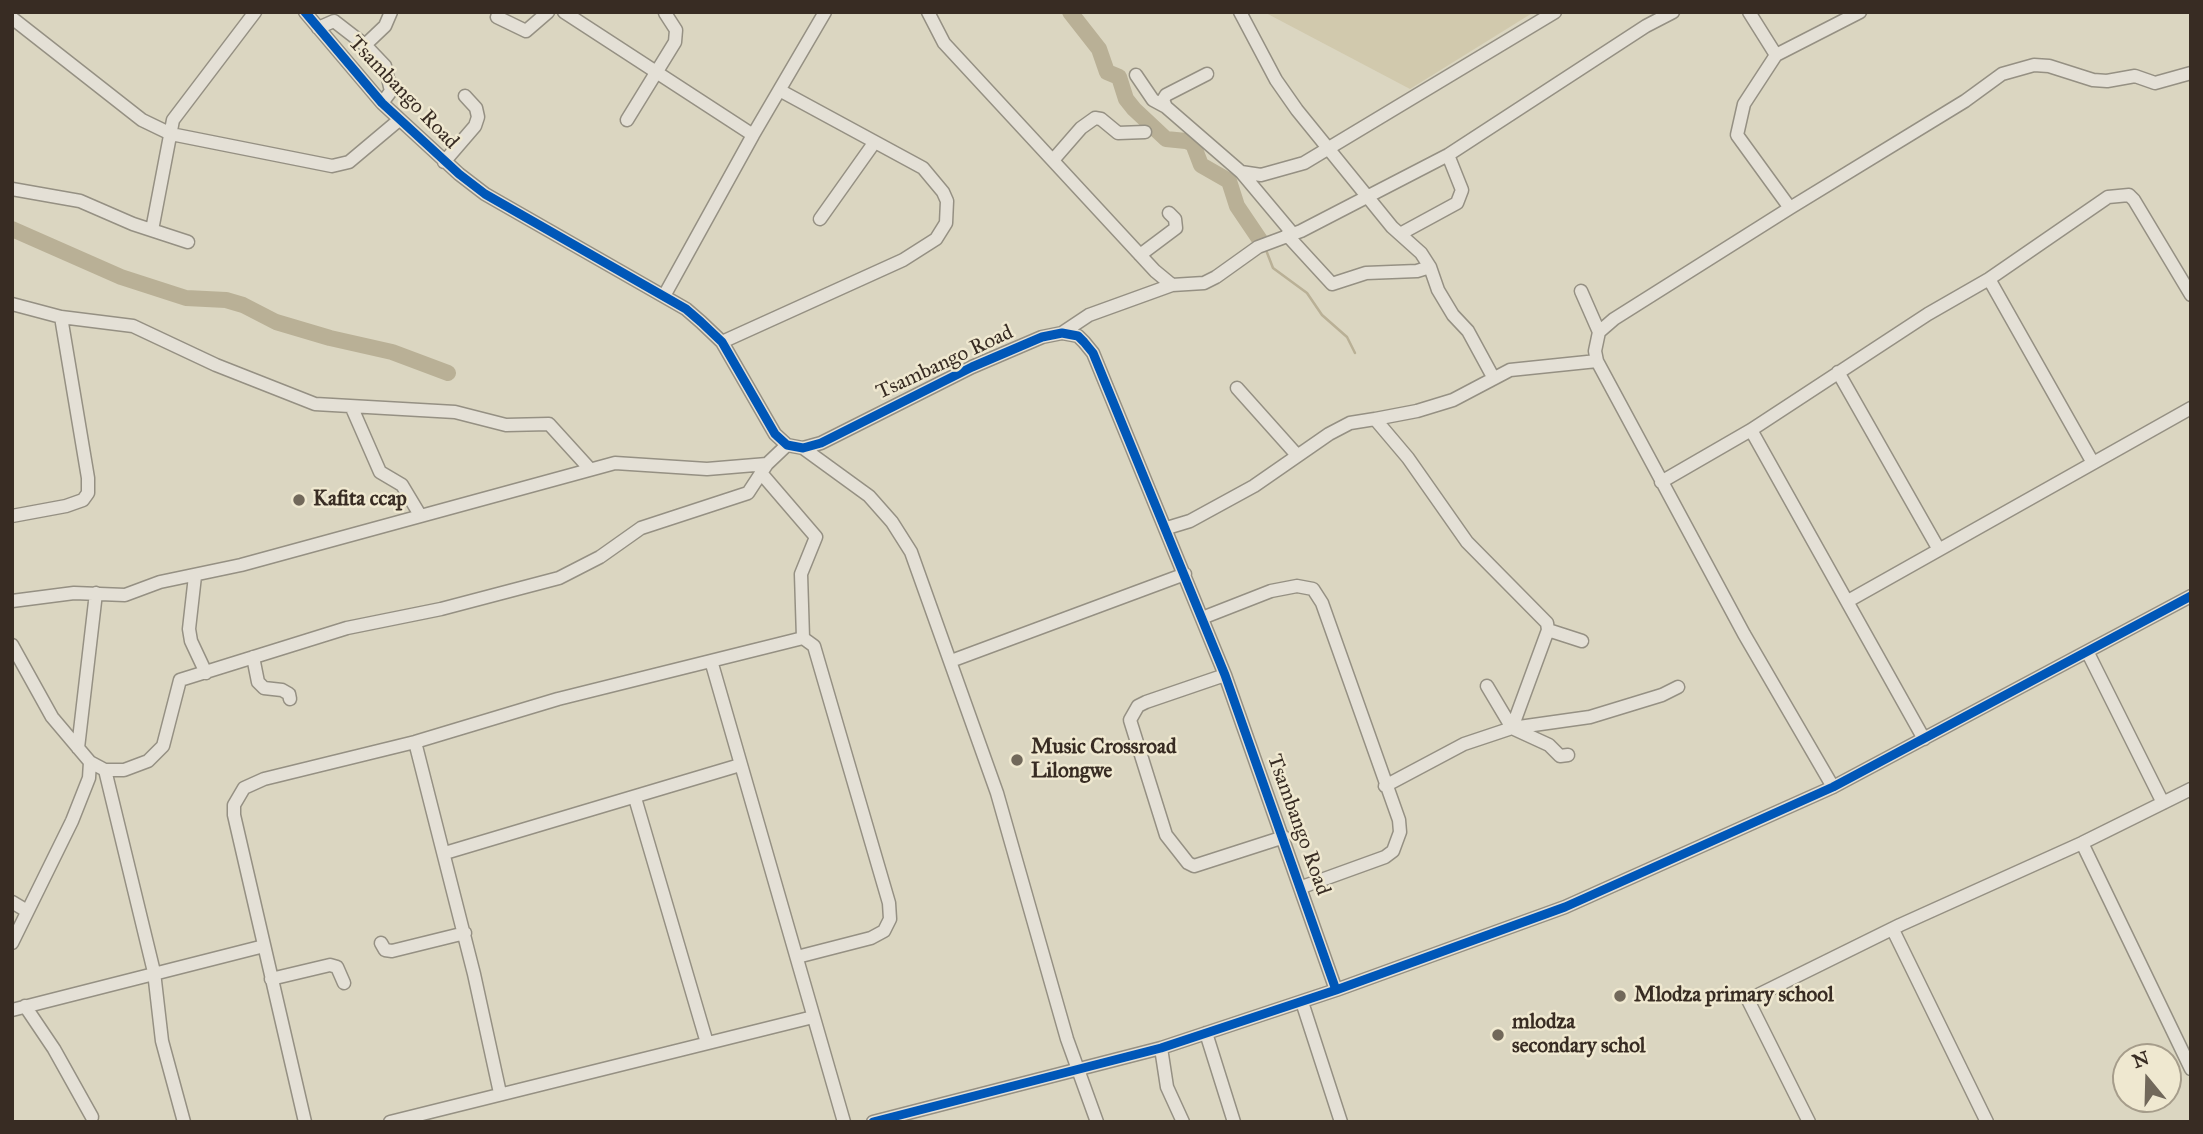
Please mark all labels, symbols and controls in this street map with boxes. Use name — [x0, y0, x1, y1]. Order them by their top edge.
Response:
street label: Tsambango Road — [342, 31, 464, 155]
street label: Tsambango Road — [873, 320, 1017, 406]
place label: Kafita ccap — [313, 487, 407, 513]
marker: Kafita ccap — [291, 492, 307, 508]
place label: Music Crossroad Lilongwe — [1031, 735, 1176, 785]
street label: Tsambango Road — [1261, 751, 1335, 899]
marker: Music Crossroad Lilongwe — [1009, 752, 1025, 768]
place label: Mlodza primary school — [1634, 983, 1834, 1009]
marker: Mlodza primary school — [1612, 988, 1628, 1004]
place label: mlodza secondary schol — [1512, 1010, 1645, 1060]
marker: mlodza secondary schol — [1490, 1027, 1506, 1043]
north arrow — [2112, 1043, 2182, 1113]
text: N — [2129, 1046, 2152, 1073]

